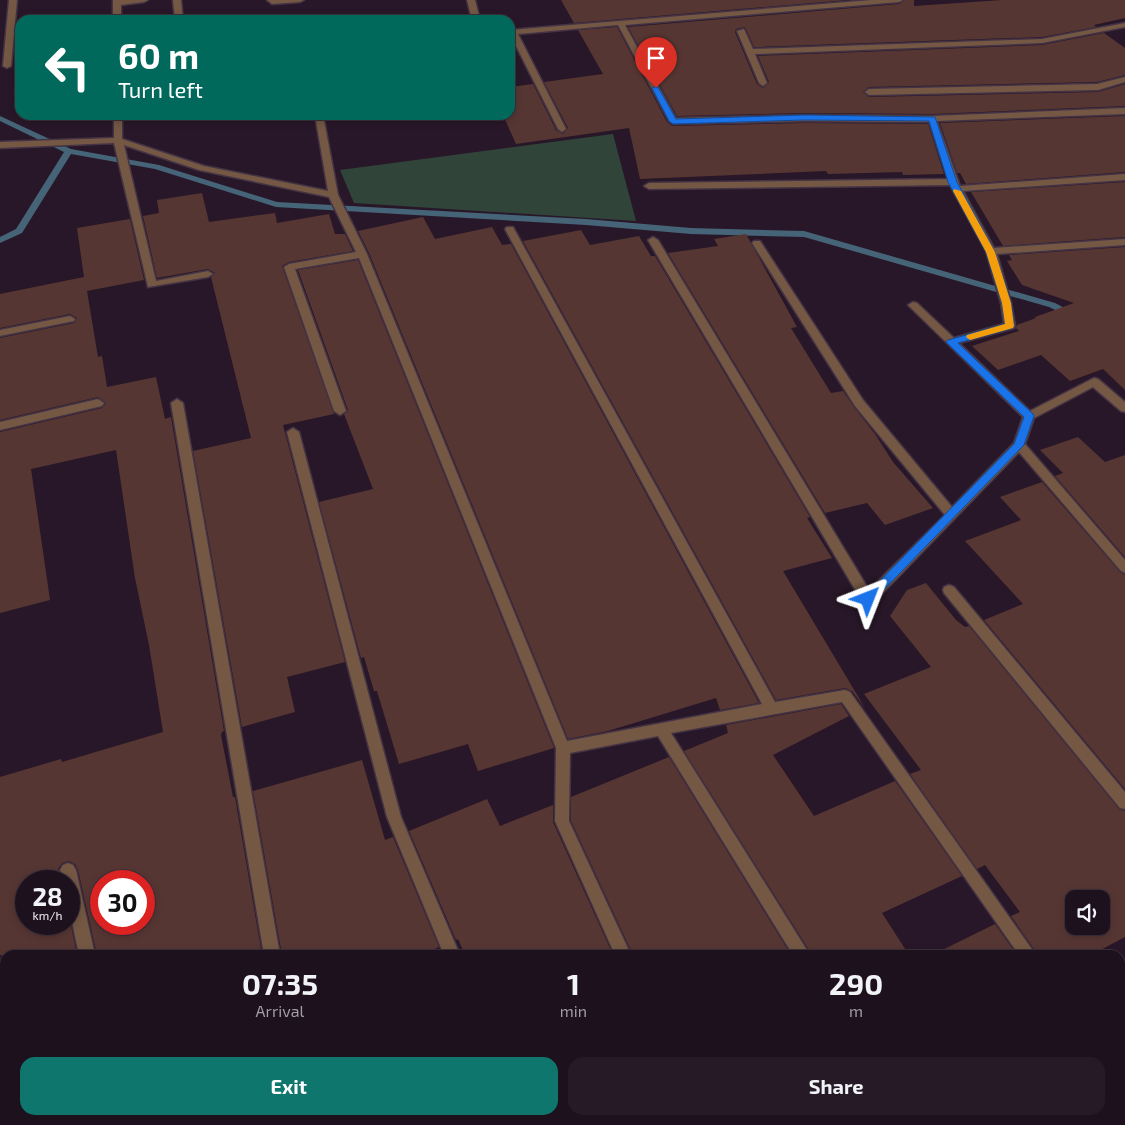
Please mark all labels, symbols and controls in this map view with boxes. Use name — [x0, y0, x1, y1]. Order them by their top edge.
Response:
text: 60 m — [118, 34, 199, 76]
icon: left — [35, 35, 100, 100]
pin — [635, 37, 677, 88]
icon: arrive — [642, 44, 670, 72]
text: Turn left — [118, 76, 203, 102]
position arrow — [841, 572, 893, 624]
speed limit sign: 30 — [90, 870, 155, 935]
text: 28 — [32, 881, 63, 911]
map controls — [1065, 890, 1110, 935]
button: sound — [1065, 890, 1110, 935]
text: km/h — [33, 908, 62, 922]
text: 07:35 — [242, 965, 318, 1001]
text: 1 — [567, 965, 580, 1001]
text: 290 — [829, 965, 883, 1001]
text: Arrival — [256, 1001, 304, 1020]
text: min — [560, 1001, 587, 1020]
text: m — [849, 1001, 863, 1020]
button: Exit — [20, 1057, 558, 1115]
button: Share — [568, 1057, 1105, 1115]

